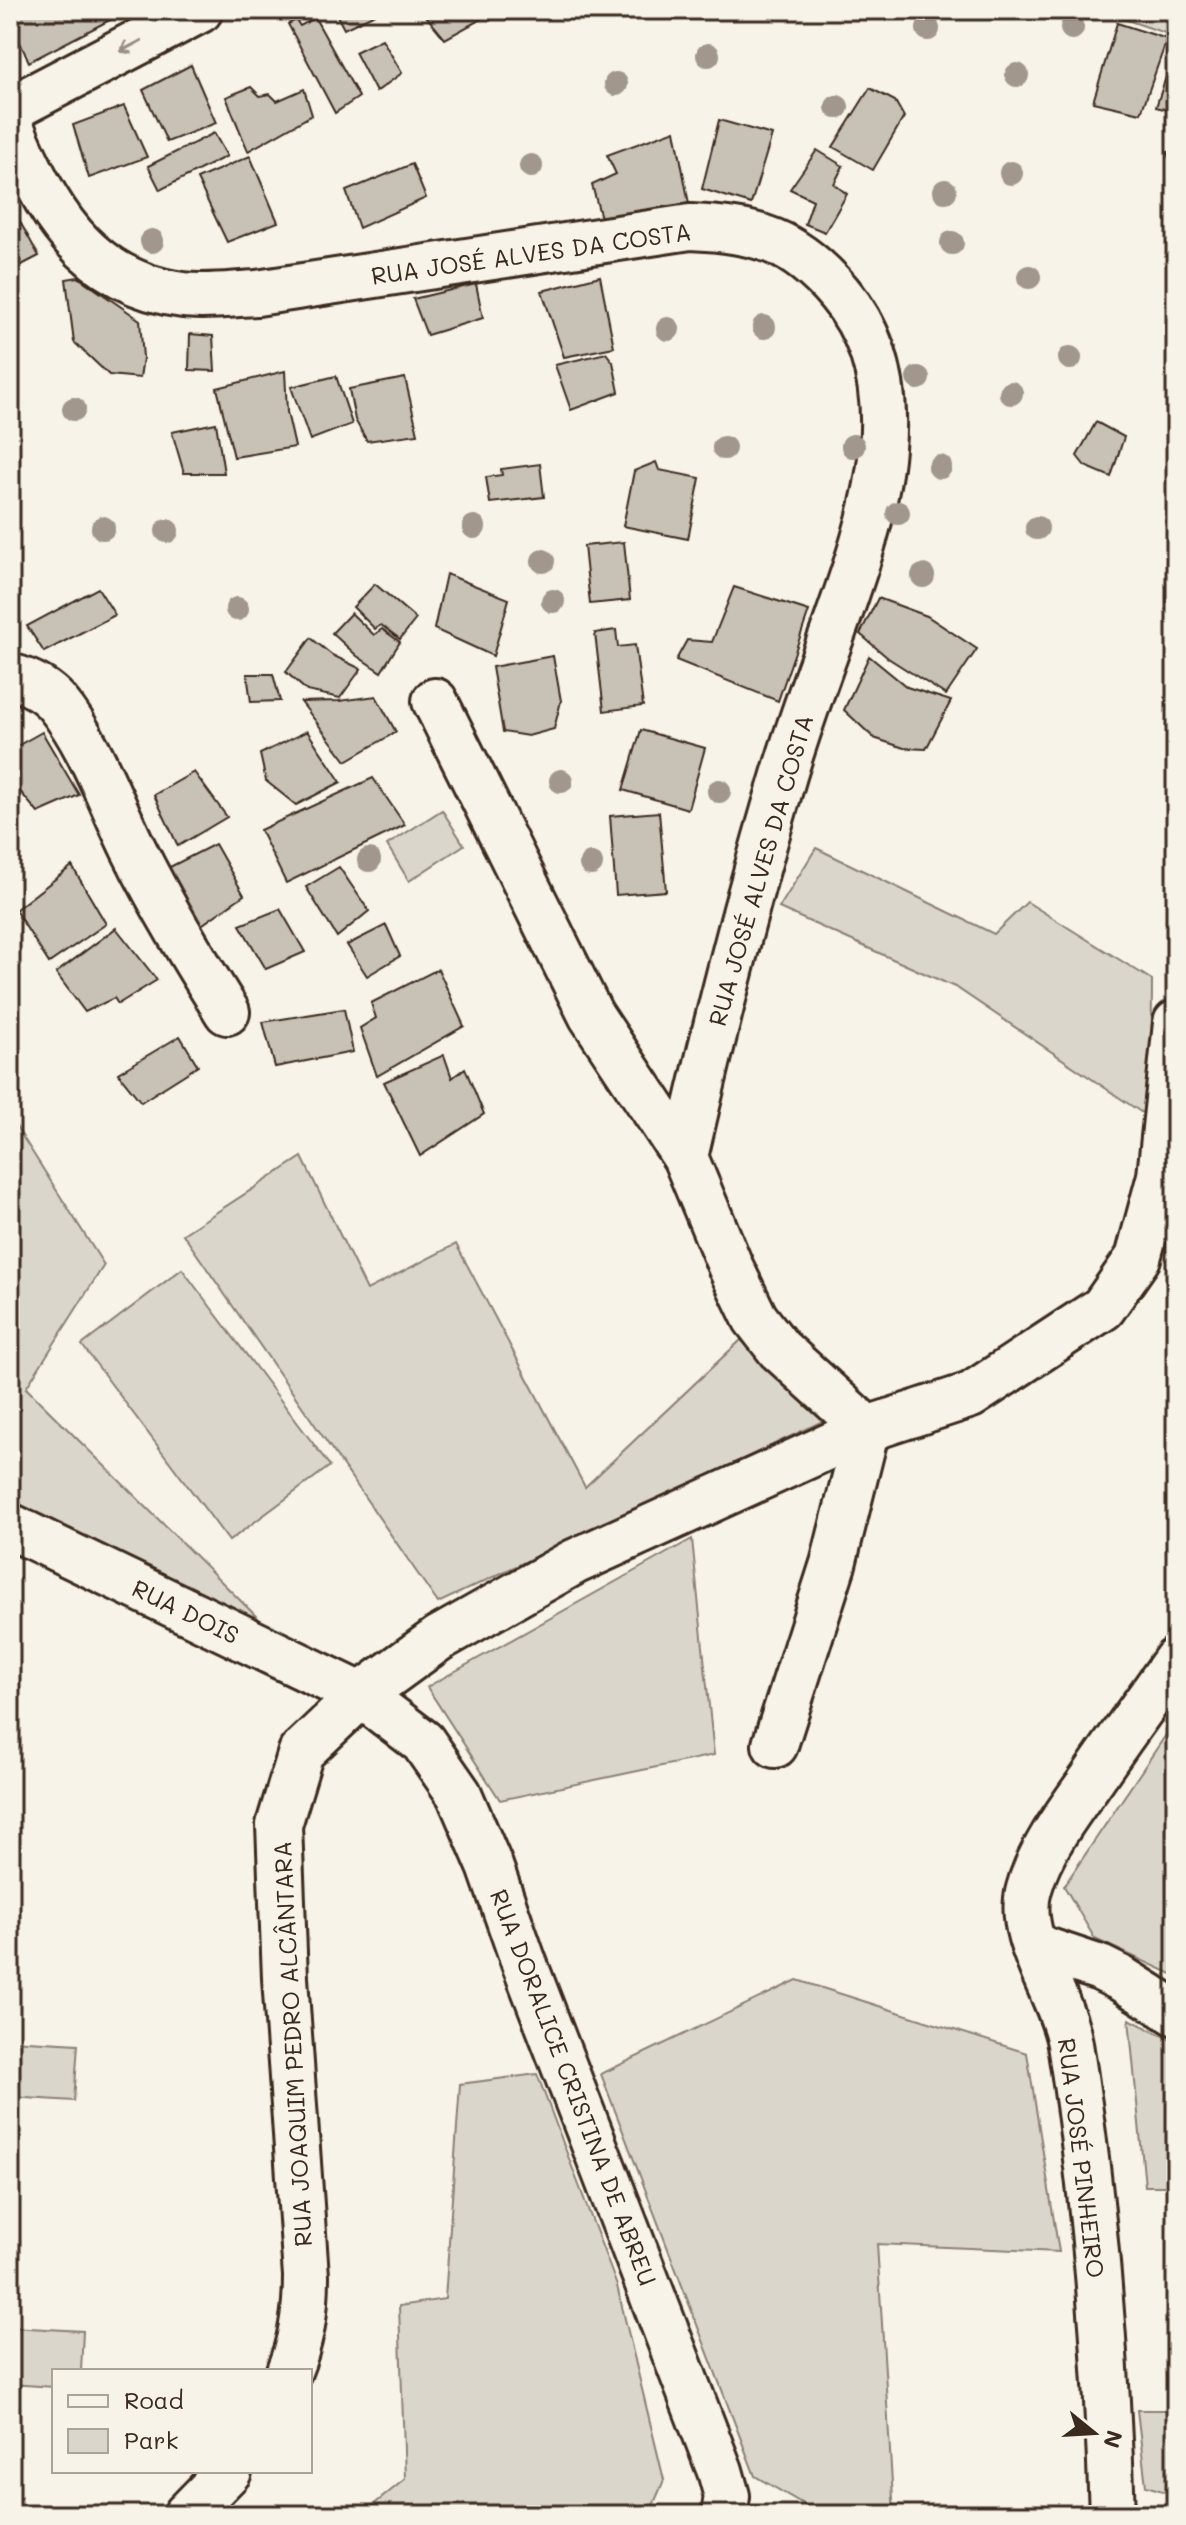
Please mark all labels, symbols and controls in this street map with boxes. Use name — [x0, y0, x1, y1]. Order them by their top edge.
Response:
one-way arrow — [119, 39, 143, 55]
street label: RUA JOSÉ ALVES DA COSTA — [369, 215, 693, 291]
street label: RUA JOSÉ ALVES DA COSTA — [701, 711, 819, 1029]
street label: RUA DOIS — [127, 1572, 245, 1650]
street label: RUA JOAQUIM PEDRO ALCÂNTARA — [266, 1840, 318, 2248]
street label: RUA DORALICE CRISTINA DE ABREU — [484, 1885, 664, 2289]
street label: RUA JOSÉ PINHEIRO — [1052, 2036, 1112, 2280]
legend — [52, 2369, 312, 2473]
text: Road — [124, 2384, 184, 2415]
north arrow — [1054, 2393, 1134, 2473]
text: Park — [124, 2424, 178, 2455]
text: N — [1097, 2427, 1130, 2452]

